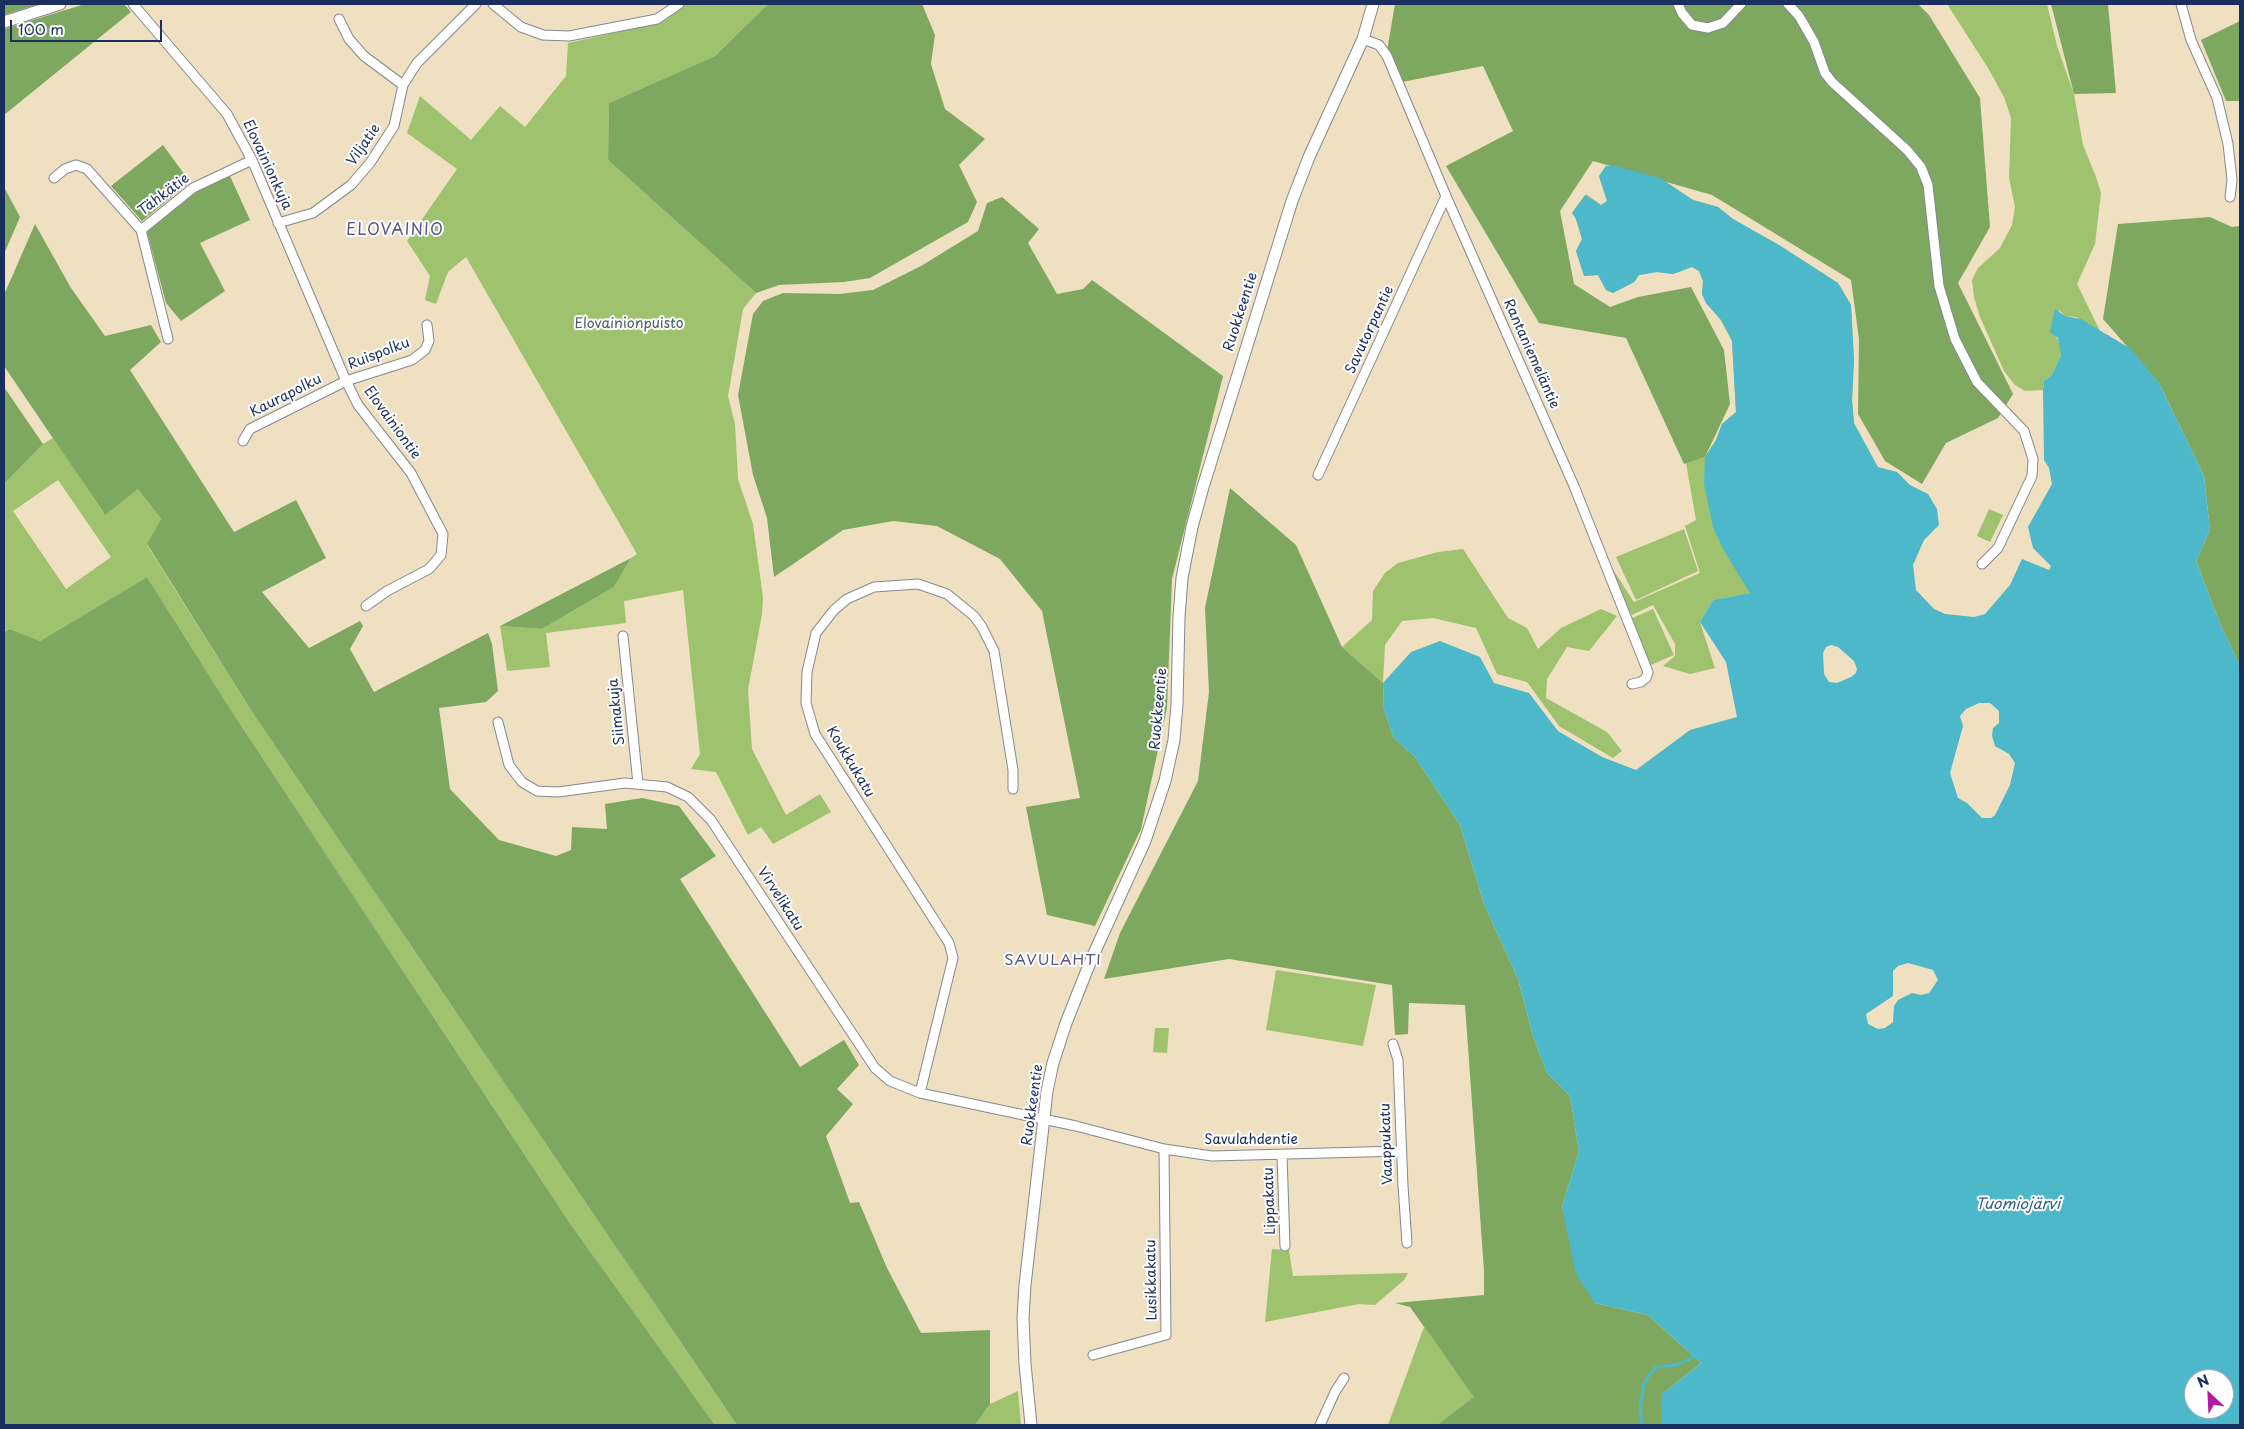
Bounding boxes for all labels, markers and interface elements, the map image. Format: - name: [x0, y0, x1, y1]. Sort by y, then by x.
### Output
- scale bar: [12, 10, 165, 42]
- text: 100 m: [18, 17, 64, 40]
- street label: Elovainionkuja: [239, 117, 295, 213]
- street label: Viljatie: [344, 121, 384, 169]
- street label: Tähkätie: [135, 170, 193, 220]
- district label: ELOVAINIO: [345, 221, 445, 241]
- street label: Ruokkeentie: [1220, 270, 1262, 354]
- street label: Savutorpantie: [1342, 283, 1398, 377]
- street label: Rantaniemeläntie: [1499, 297, 1563, 411]
- park label: Elovainionpuisto: [574, 316, 684, 332]
- street label: Ruispolku: [346, 335, 412, 373]
- street label: Kaurapolku: [247, 371, 325, 421]
- street label: Elovainiontie: [360, 383, 424, 463]
- street label: Ruokkeentie: [1147, 667, 1171, 751]
- street label: Siimakuja: [605, 678, 629, 746]
- street label: Koukkukatu: [822, 723, 878, 801]
- street label: Virvelikatu: [753, 864, 807, 934]
- district label: SAVULAHTI: [1003, 952, 1103, 970]
- street label: Ruokkeentie: [1019, 1063, 1047, 1147]
- street label: Vaappukatu: [1377, 1103, 1397, 1185]
- street label: Savulahdentie: [1204, 1132, 1298, 1148]
- street label: Lippakatu: [1260, 1167, 1280, 1235]
- water label: Tuomiojärvi: [1976, 1196, 2060, 1214]
- street label: Lusikkakatu: [1143, 1239, 1161, 1321]
- north arrow: [2184, 1369, 2234, 1419]
- text: N: [2193, 1369, 2212, 1393]

